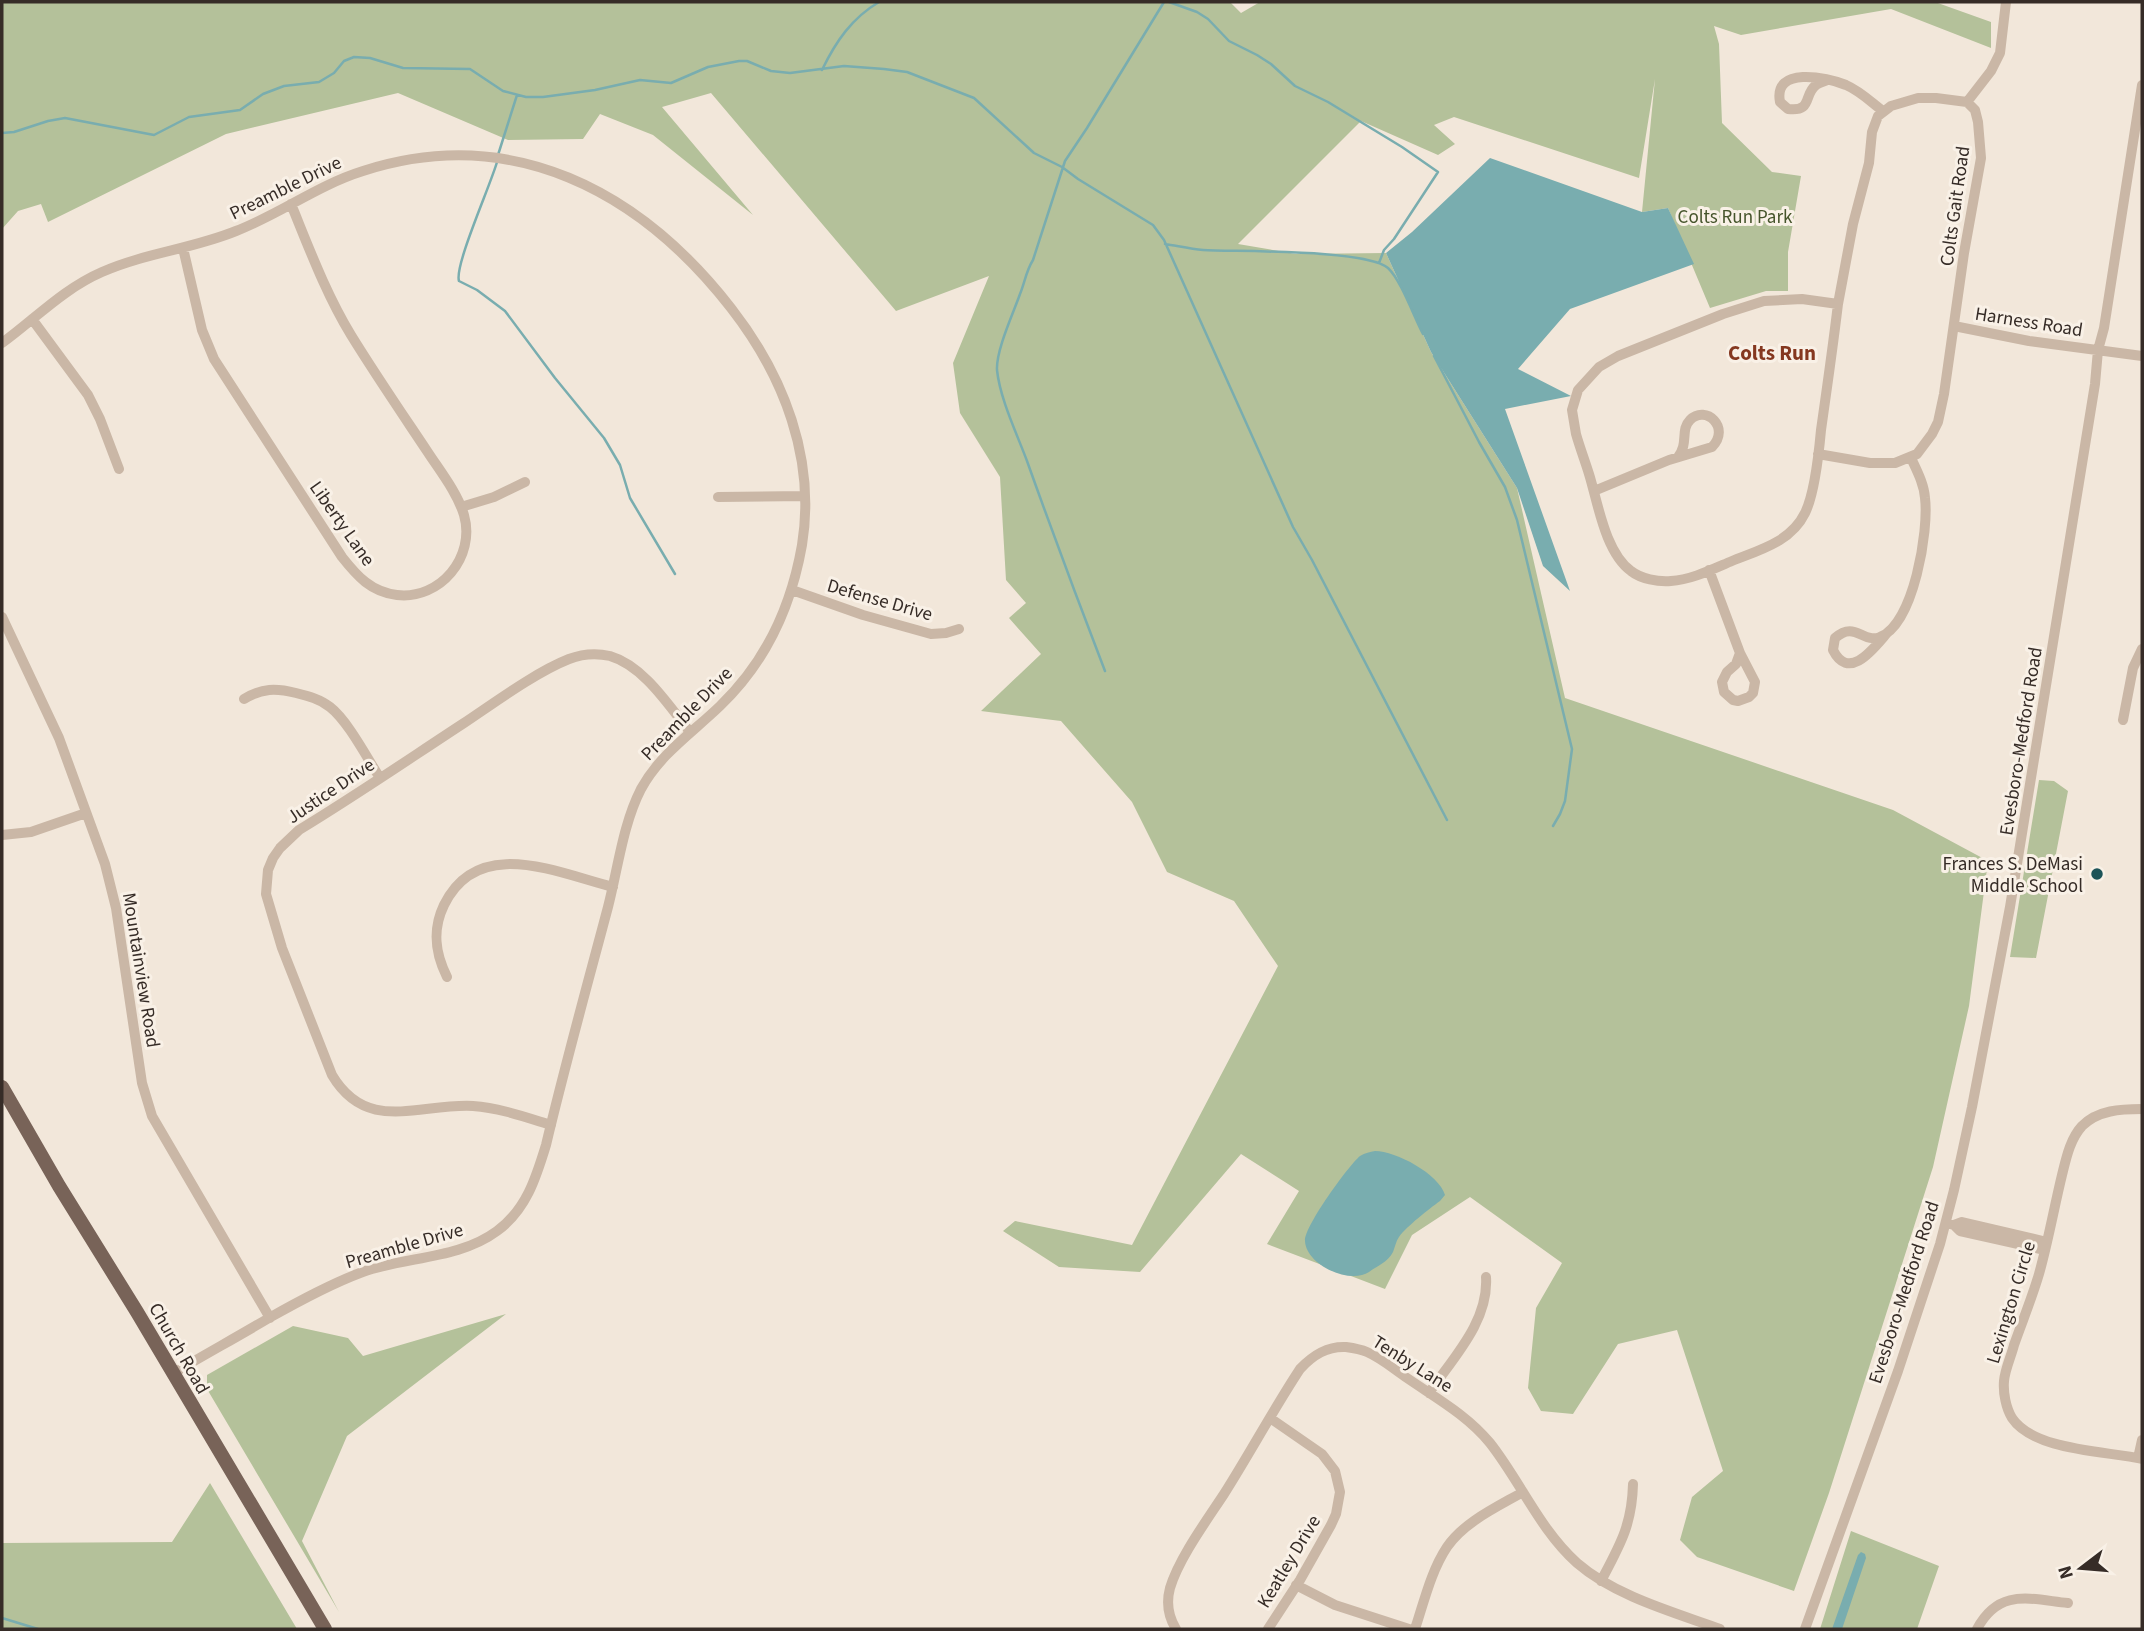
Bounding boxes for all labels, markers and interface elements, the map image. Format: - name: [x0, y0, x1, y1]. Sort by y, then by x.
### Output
- street label: Colts Gait Road: [1934, 144, 1977, 268]
- street label: Preamble Drive: [225, 150, 346, 227]
- park label: Colts Run Park: [1678, 204, 1793, 231]
- street label: Harness Road: [1973, 301, 2085, 344]
- district label: Colts Run: [1728, 338, 1816, 368]
- street label: Liberty Lane: [303, 476, 381, 572]
- street label: Defense Drive: [824, 572, 936, 628]
- street label: Evesboro-Medford Road: [1993, 645, 2050, 837]
- street label: Preamble Drive: [635, 661, 739, 767]
- street label: Justice Drive: [282, 752, 380, 831]
- place label: Frances S. DeMasi Middle School: [1943, 851, 2083, 900]
- marker: Frances S. DeMasi Middle School: [2089, 866, 2105, 882]
- street label: Mountainview Road: [115, 891, 166, 1050]
- street label: Evesboro-Medford Road: [1862, 1198, 1947, 1387]
- street label: Preamble Drive: [342, 1217, 466, 1276]
- street label: Lexington Circle: [1980, 1238, 2043, 1367]
- street label: Church Road: [142, 1298, 216, 1399]
- street label: Tenby Lane: [1367, 1329, 1458, 1400]
- street label: Keatley Drive: [1251, 1510, 1328, 1613]
- north arrow: [2046, 1533, 2116, 1603]
- text: N: [2051, 1562, 2081, 1582]

